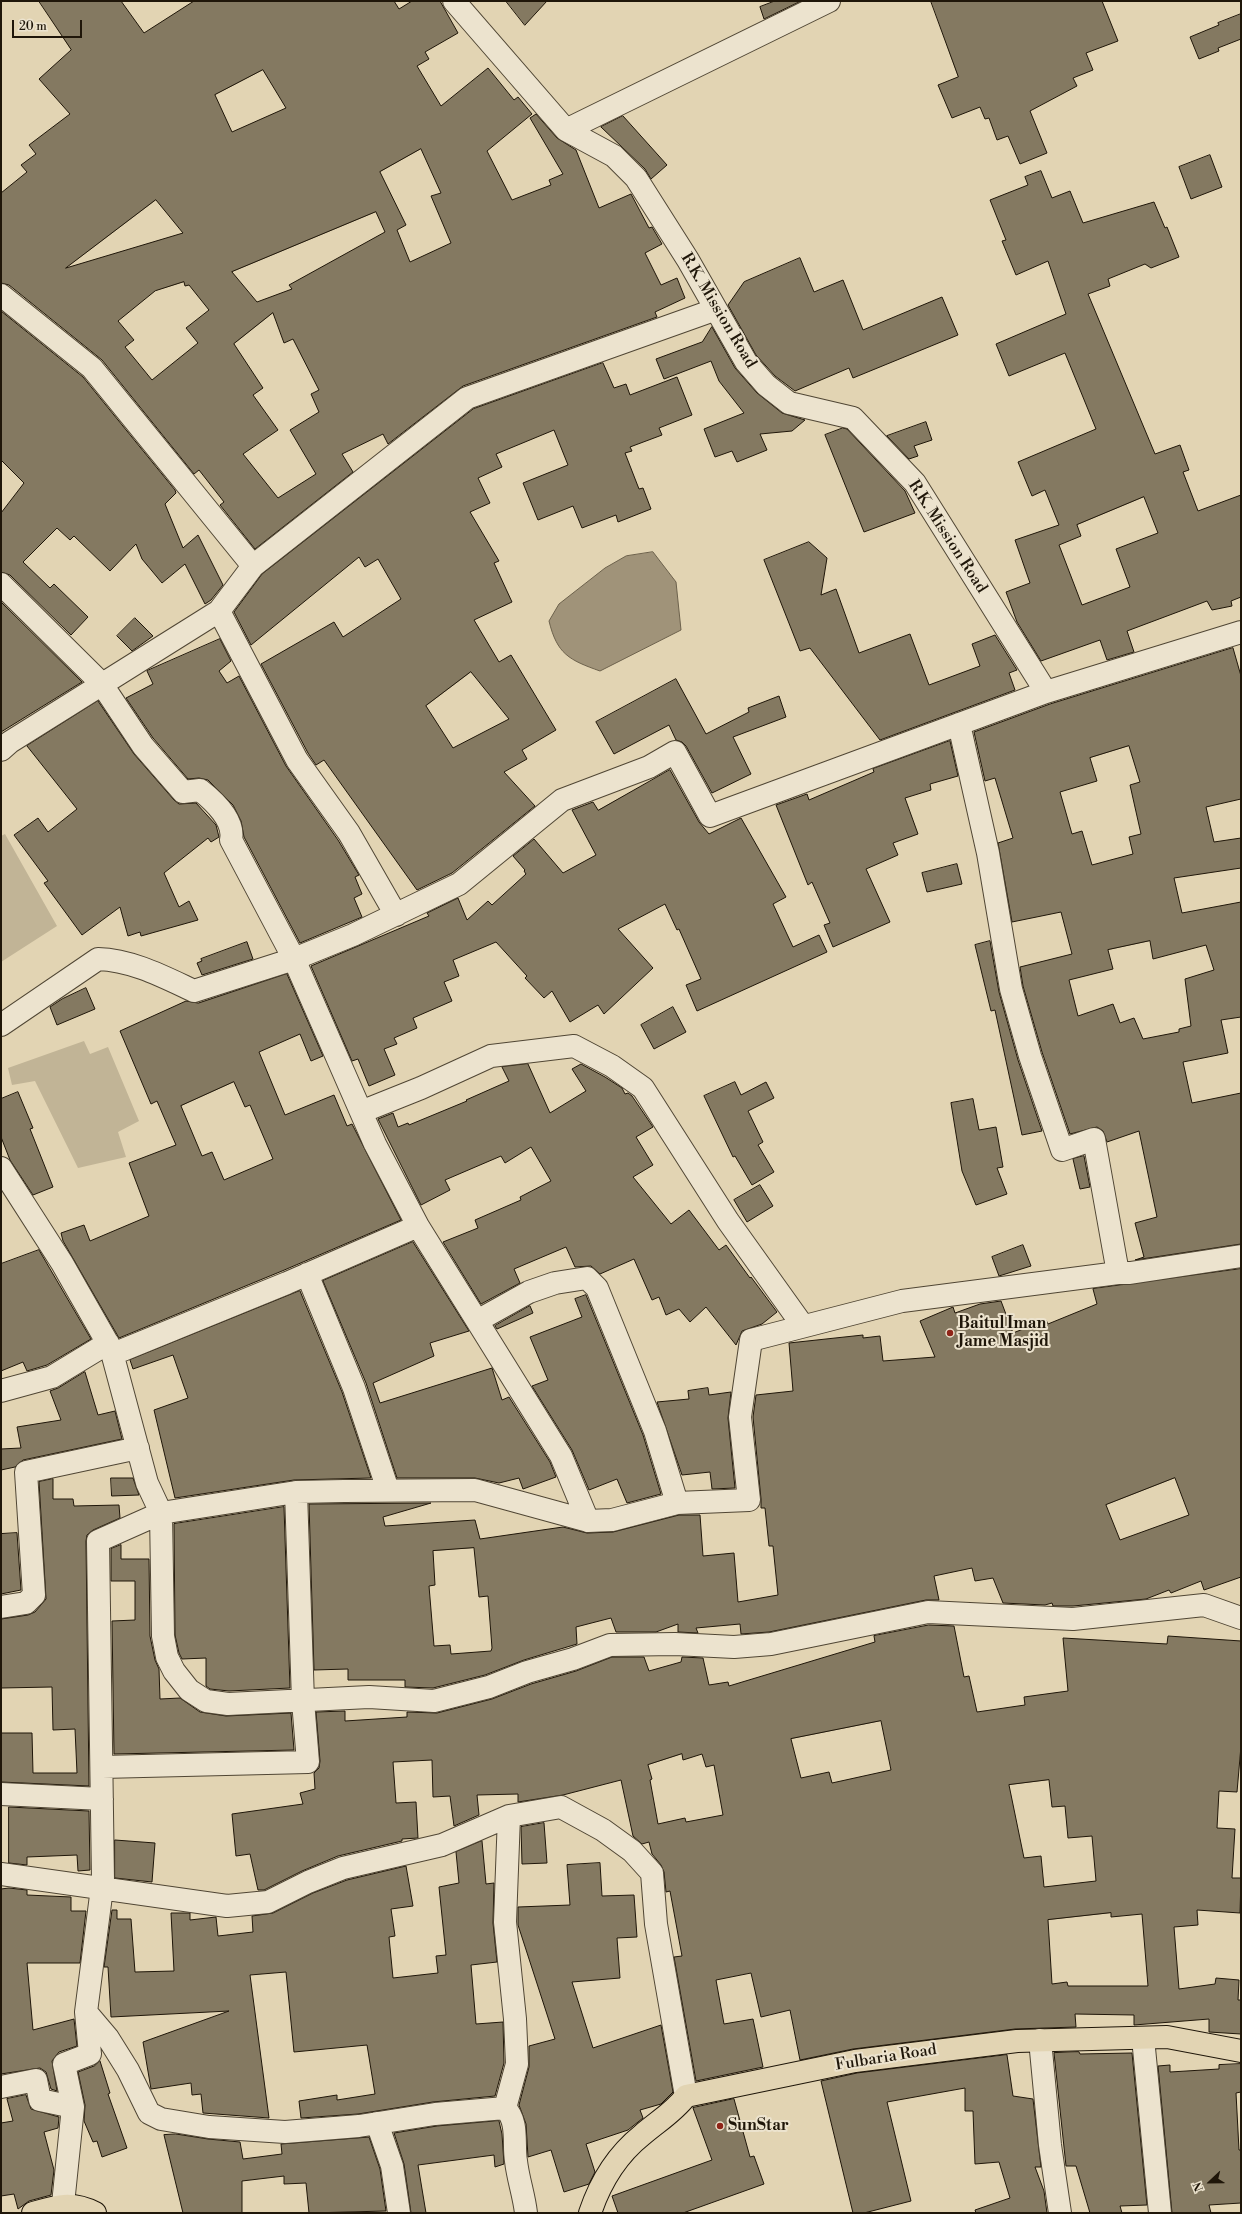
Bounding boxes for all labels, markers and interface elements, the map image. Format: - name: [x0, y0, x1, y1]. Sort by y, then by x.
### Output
- scale bar: [14, 12, 84, 38]
- text: 20 m: [19, 19, 47, 34]
- street label: R.K. Mission Road: [676, 250, 760, 372]
- street label: R.K. Mission Road: [903, 477, 991, 597]
- place label: Baitul Iman Jame Masjid: [958, 1314, 1049, 1352]
- marker: Baitul Iman Jame Masjid: [945, 1328, 955, 1338]
- street label: Fulbaria Road: [834, 2041, 938, 2075]
- place label: SunStar: [728, 2116, 789, 2136]
- marker: SunStar: [715, 2121, 725, 2131]
- north arrow: [1190, 2162, 1230, 2202]
- text: N: [1191, 2180, 1207, 2193]

